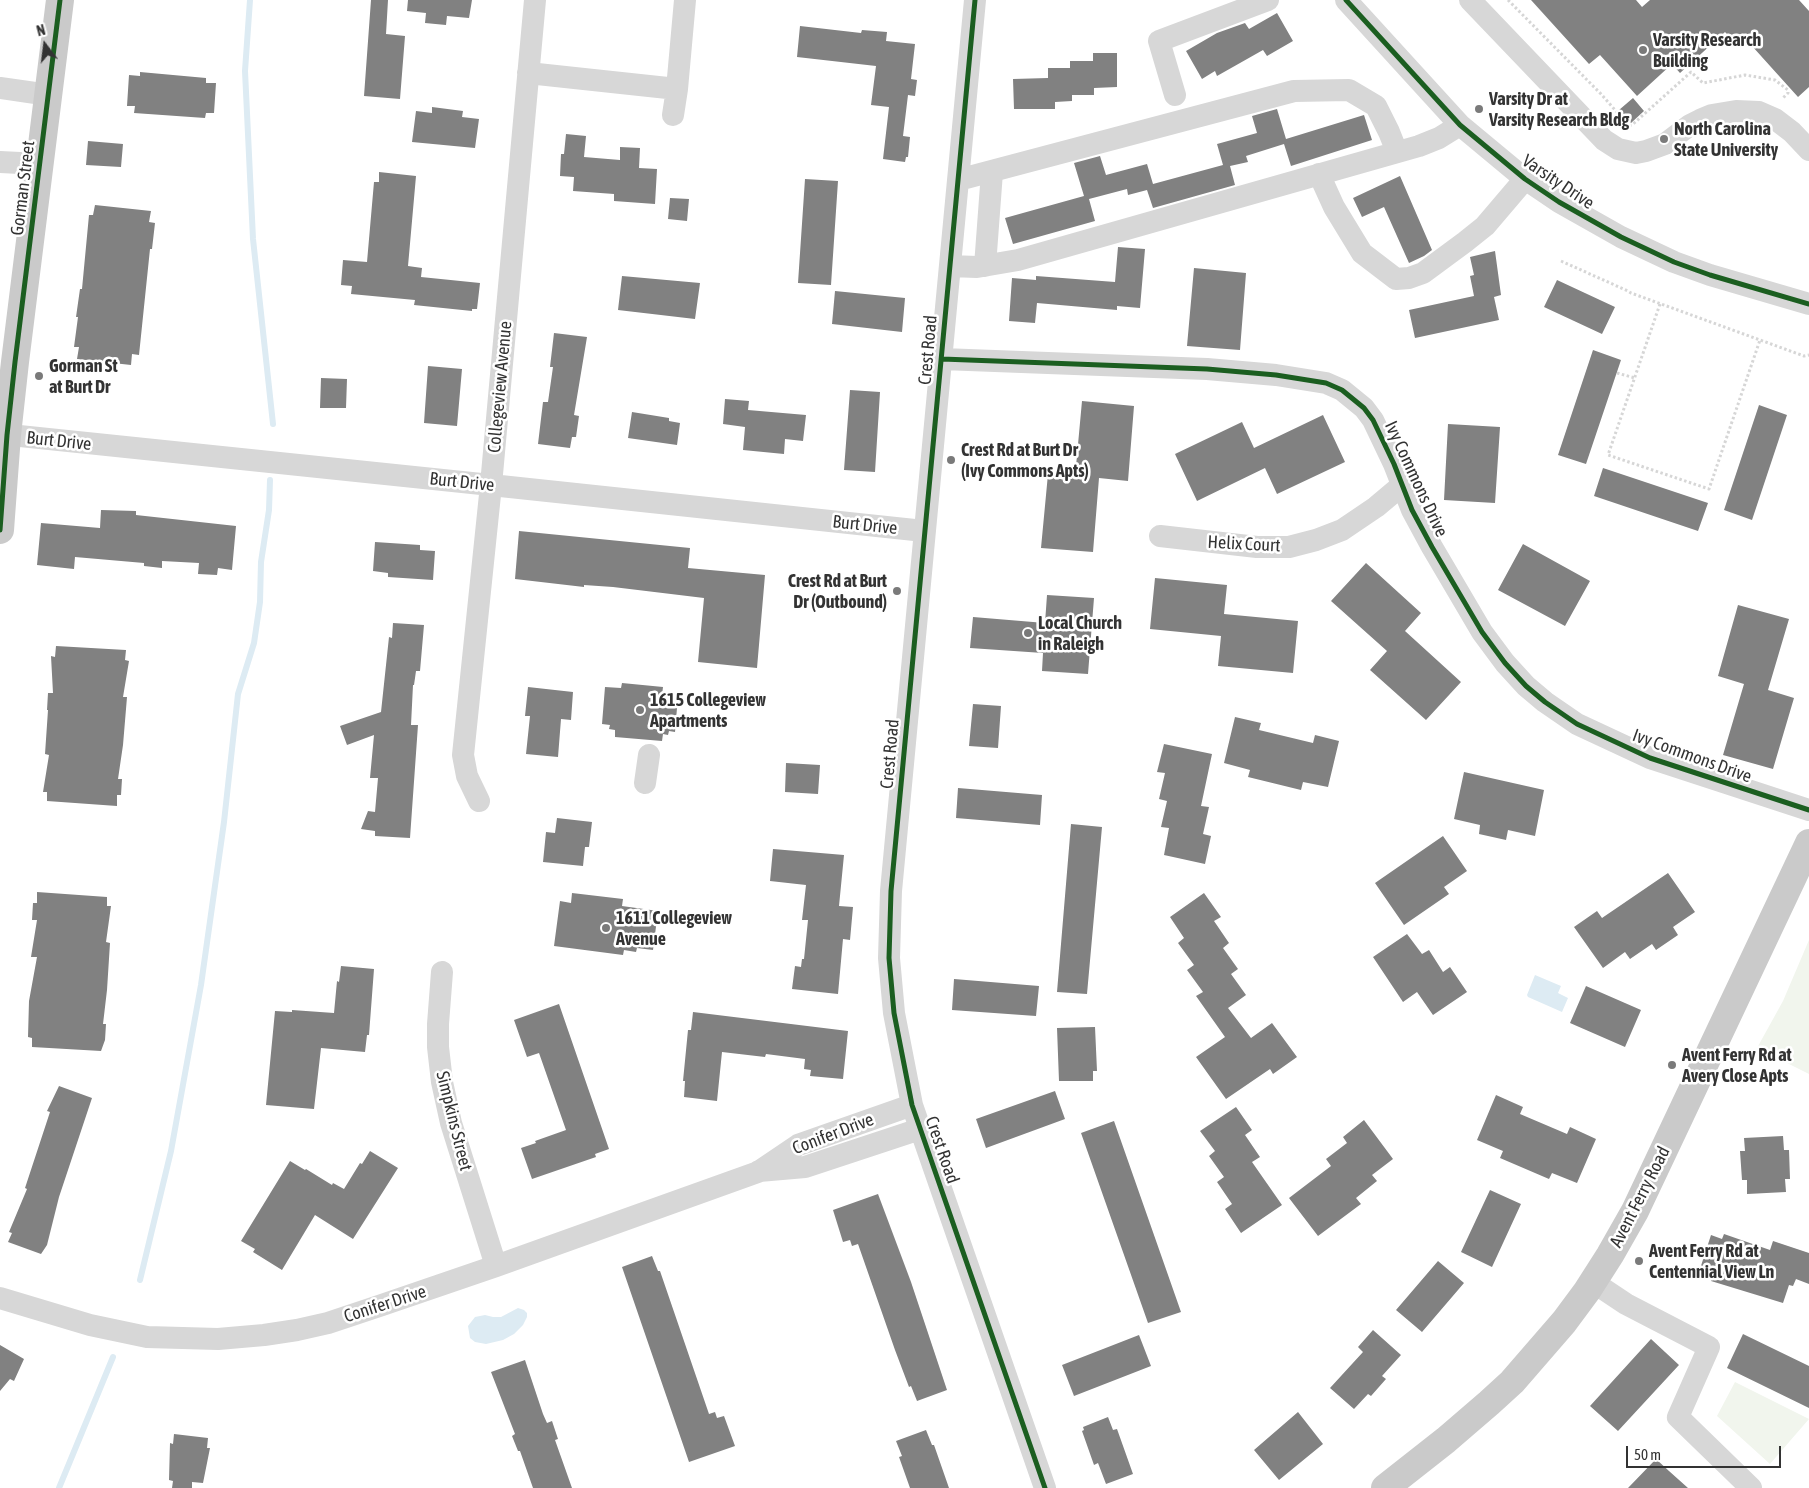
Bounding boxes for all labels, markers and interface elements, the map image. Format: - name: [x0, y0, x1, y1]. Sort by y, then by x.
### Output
- north arrow: [20, 20, 70, 70]
- text: N: [35, 22, 47, 39]
- place label: Varsity Research Building: [1653, 29, 1761, 72]
- marker: Varsity Research Building: [1637, 44, 1649, 56]
- place label: Varsity Dr at Varsity Research Bldg: [1489, 88, 1629, 130]
- marker: Varsity Dr at Varsity Research Bldg: [1473, 103, 1485, 115]
- place label: North Carolina State University: [1674, 118, 1778, 160]
- marker: North Carolina State University: [1658, 133, 1670, 145]
- street label: Gorman Street: [6, 139, 40, 237]
- street label: Varsity Drive: [1518, 150, 1598, 214]
- street label: Crest Road: [914, 314, 942, 386]
- street label: Collegeview Avenue: [483, 320, 517, 454]
- place label: Gorman St at Burt Dr: [49, 355, 118, 398]
- marker: Gorman St at Burt Dr: [33, 370, 45, 382]
- street label: Ivy Commons Drive: [1380, 418, 1452, 540]
- street label: Burt Drive: [26, 427, 92, 455]
- place label: Crest Rd at Burt Dr (Ivy Commons Apts): [961, 439, 1089, 482]
- marker: Crest Rd at Burt Dr (Ivy Commons Apts): [945, 454, 957, 466]
- street label: Burt Drive: [429, 468, 495, 496]
- street label: Burt Drive: [832, 511, 898, 539]
- street label: Helix Court: [1207, 531, 1281, 557]
- place label: Crest Rd at Burt Dr (Outbound): [788, 570, 887, 612]
- marker: Crest Rd at Burt Dr (Outbound): [891, 585, 903, 597]
- place label: Local Church in Raleigh: [1038, 612, 1122, 654]
- marker: Local Church in Raleigh: [1022, 627, 1034, 639]
- place label: 1615 Collegeview Apartments: [650, 689, 766, 732]
- marker: 1615 Collegeview Apartments: [634, 704, 646, 716]
- street label: Crest Road: [876, 718, 904, 790]
- street label: Ivy Commons Drive: [1629, 724, 1755, 788]
- place label: 1611 Collegeview Avenue: [616, 907, 732, 950]
- marker: 1611 Collegeview Avenue: [600, 922, 612, 934]
- place label: Avent Ferry Rd at Avery Close Apts: [1682, 1044, 1792, 1086]
- marker: Avent Ferry Rd at Avery Close Apts: [1666, 1059, 1678, 1071]
- street label: Simpkins Street: [431, 1069, 477, 1173]
- street label: Conifer Drive: [789, 1109, 877, 1159]
- street label: Crest Road: [920, 1113, 964, 1187]
- street label: Avent Ferry Road: [1605, 1143, 1675, 1251]
- place label: Avent Ferry Rd at Centennial View Ln: [1649, 1240, 1774, 1282]
- marker: Avent Ferry Rd at Centennial View Ln: [1633, 1255, 1645, 1267]
- street label: Conifer Drive: [341, 1281, 429, 1327]
- scale bar: [1629, 1436, 1784, 1468]
- text: 50 m: [1634, 1446, 1661, 1463]

